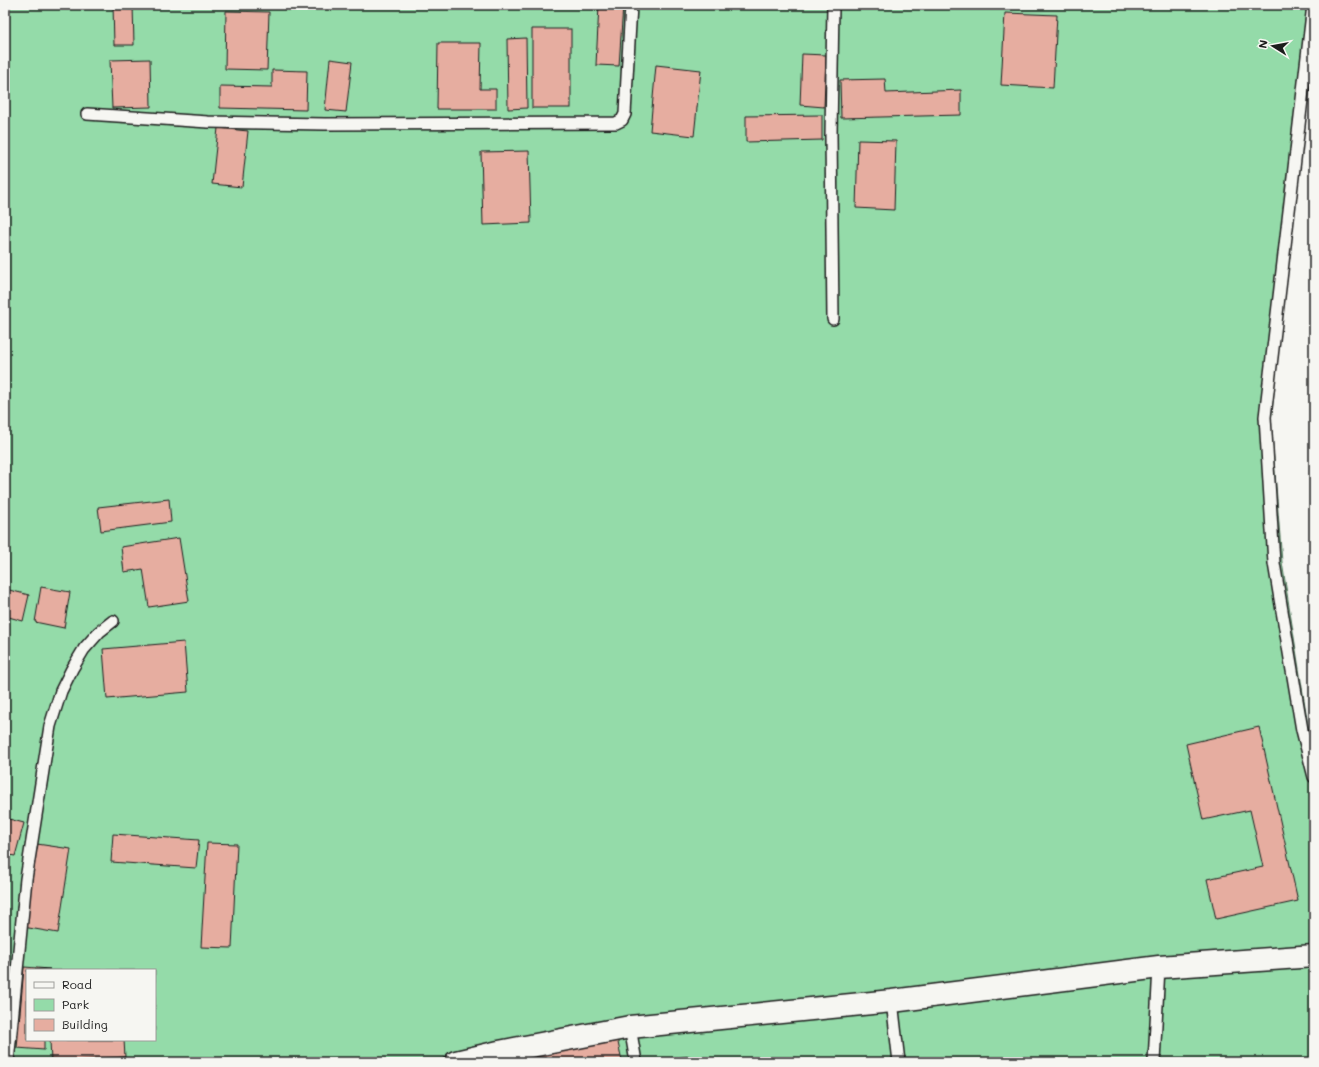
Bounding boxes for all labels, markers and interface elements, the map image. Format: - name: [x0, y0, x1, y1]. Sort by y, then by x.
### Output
- north arrow: [1253, 26, 1293, 66]
- text: N: [1255, 38, 1271, 50]
- legend: [26, 969, 156, 1041]
- text: Road: [62, 976, 92, 992]
- text: Park: [62, 996, 89, 1012]
- text: Building: [62, 1016, 108, 1032]

